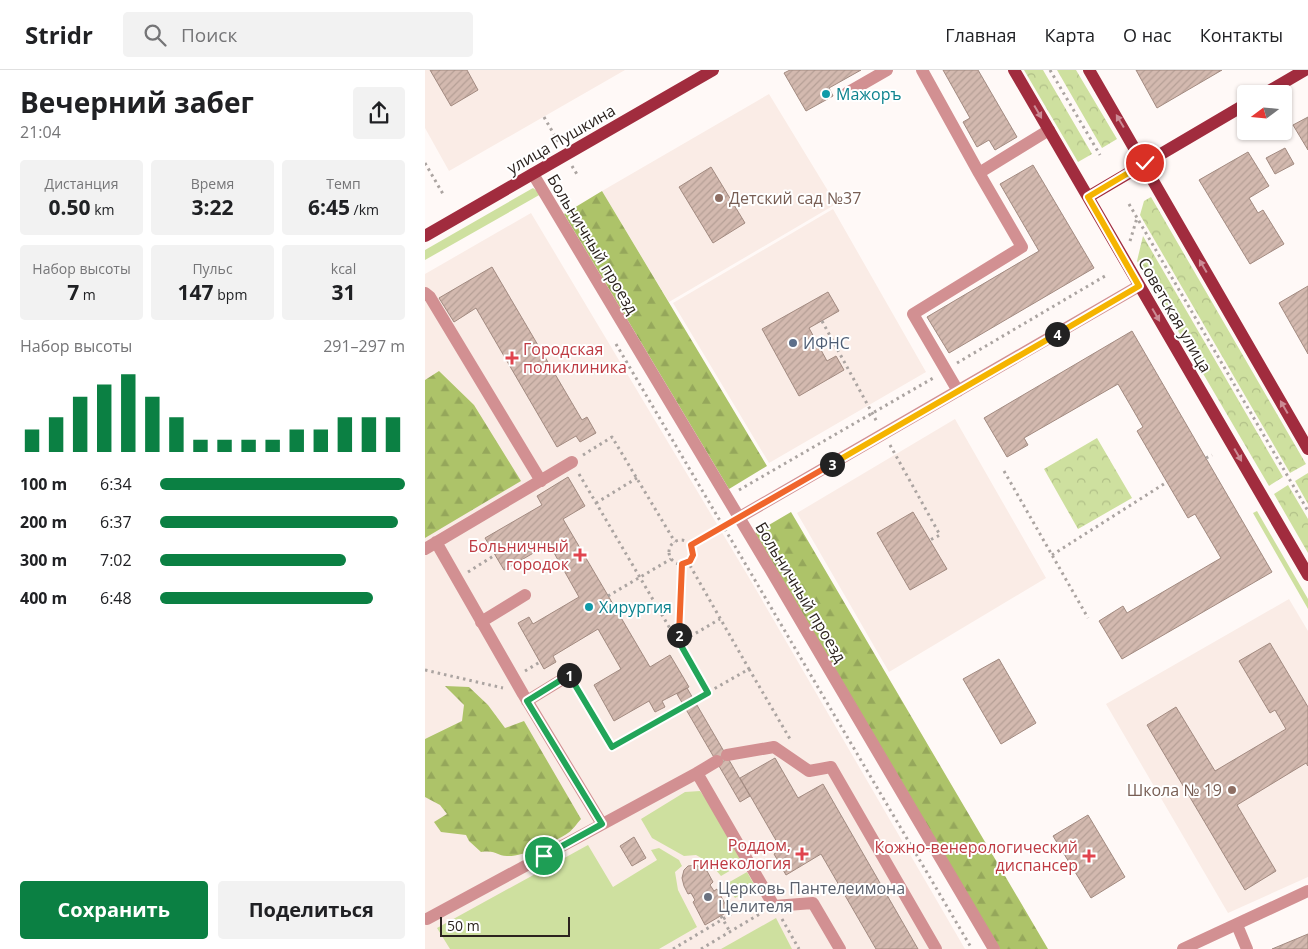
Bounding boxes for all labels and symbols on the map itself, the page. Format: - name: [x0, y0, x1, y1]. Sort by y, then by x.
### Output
- place label: Мажоръ: [836, 83, 901, 105]
- north arrow: [1237, 85, 1293, 140]
- marker: Мажоръ: [820, 88, 832, 100]
- street label: улица Пушкина: [503, 99, 619, 179]
- one-way arrow: [1034, 105, 1043, 119]
- one-way arrow: [1115, 115, 1124, 128]
- pin: [1124, 142, 1166, 184]
- street label: Больничный проезд: [542, 170, 644, 318]
- place label: Детский сад №37: [729, 187, 861, 209]
- marker: Детский сад №37: [713, 192, 725, 204]
- street label: Советская улица: [1133, 253, 1217, 377]
- one-way arrow: [1199, 259, 1208, 273]
- one-way arrow: [1151, 308, 1160, 321]
- pin: 4: [1045, 322, 1069, 346]
- place label: ИФНС: [803, 332, 850, 354]
- marker: ИФНС: [787, 337, 799, 349]
- place label: Городская поликлиника: [523, 338, 627, 378]
- marker: Городская поликлиника: [505, 351, 519, 365]
- one-way arrow: [1280, 400, 1288, 415]
- one-way arrow: [1233, 448, 1242, 462]
- pin: 3: [819, 452, 845, 476]
- street label: Больничный проезд: [750, 518, 852, 666]
- place label: Больничный городок: [468, 535, 570, 575]
- marker: Больничный городок: [573, 548, 587, 562]
- place label: Хирургия: [599, 596, 672, 618]
- marker: Хирургия: [583, 601, 595, 613]
- pin: 2: [667, 622, 691, 648]
- pin: 1: [557, 662, 581, 688]
- place label: Школа № 19: [1127, 779, 1222, 801]
- marker: Школа № 19: [1226, 784, 1238, 796]
- place label: Роддом, гинекология: [692, 834, 791, 874]
- pin: [523, 835, 565, 877]
- place label: Кожно-венерологический диспансер: [874, 836, 1078, 876]
- marker: Роддом, гинекология: [795, 847, 809, 861]
- marker: Кожно-венерологический диспансер: [1082, 849, 1096, 863]
- place label: Церковь Пантелеимона Целителя: [718, 877, 905, 917]
- marker: Церковь Пантелеимона Целителя: [702, 891, 714, 903]
- scale bar: [440, 914, 570, 937]

